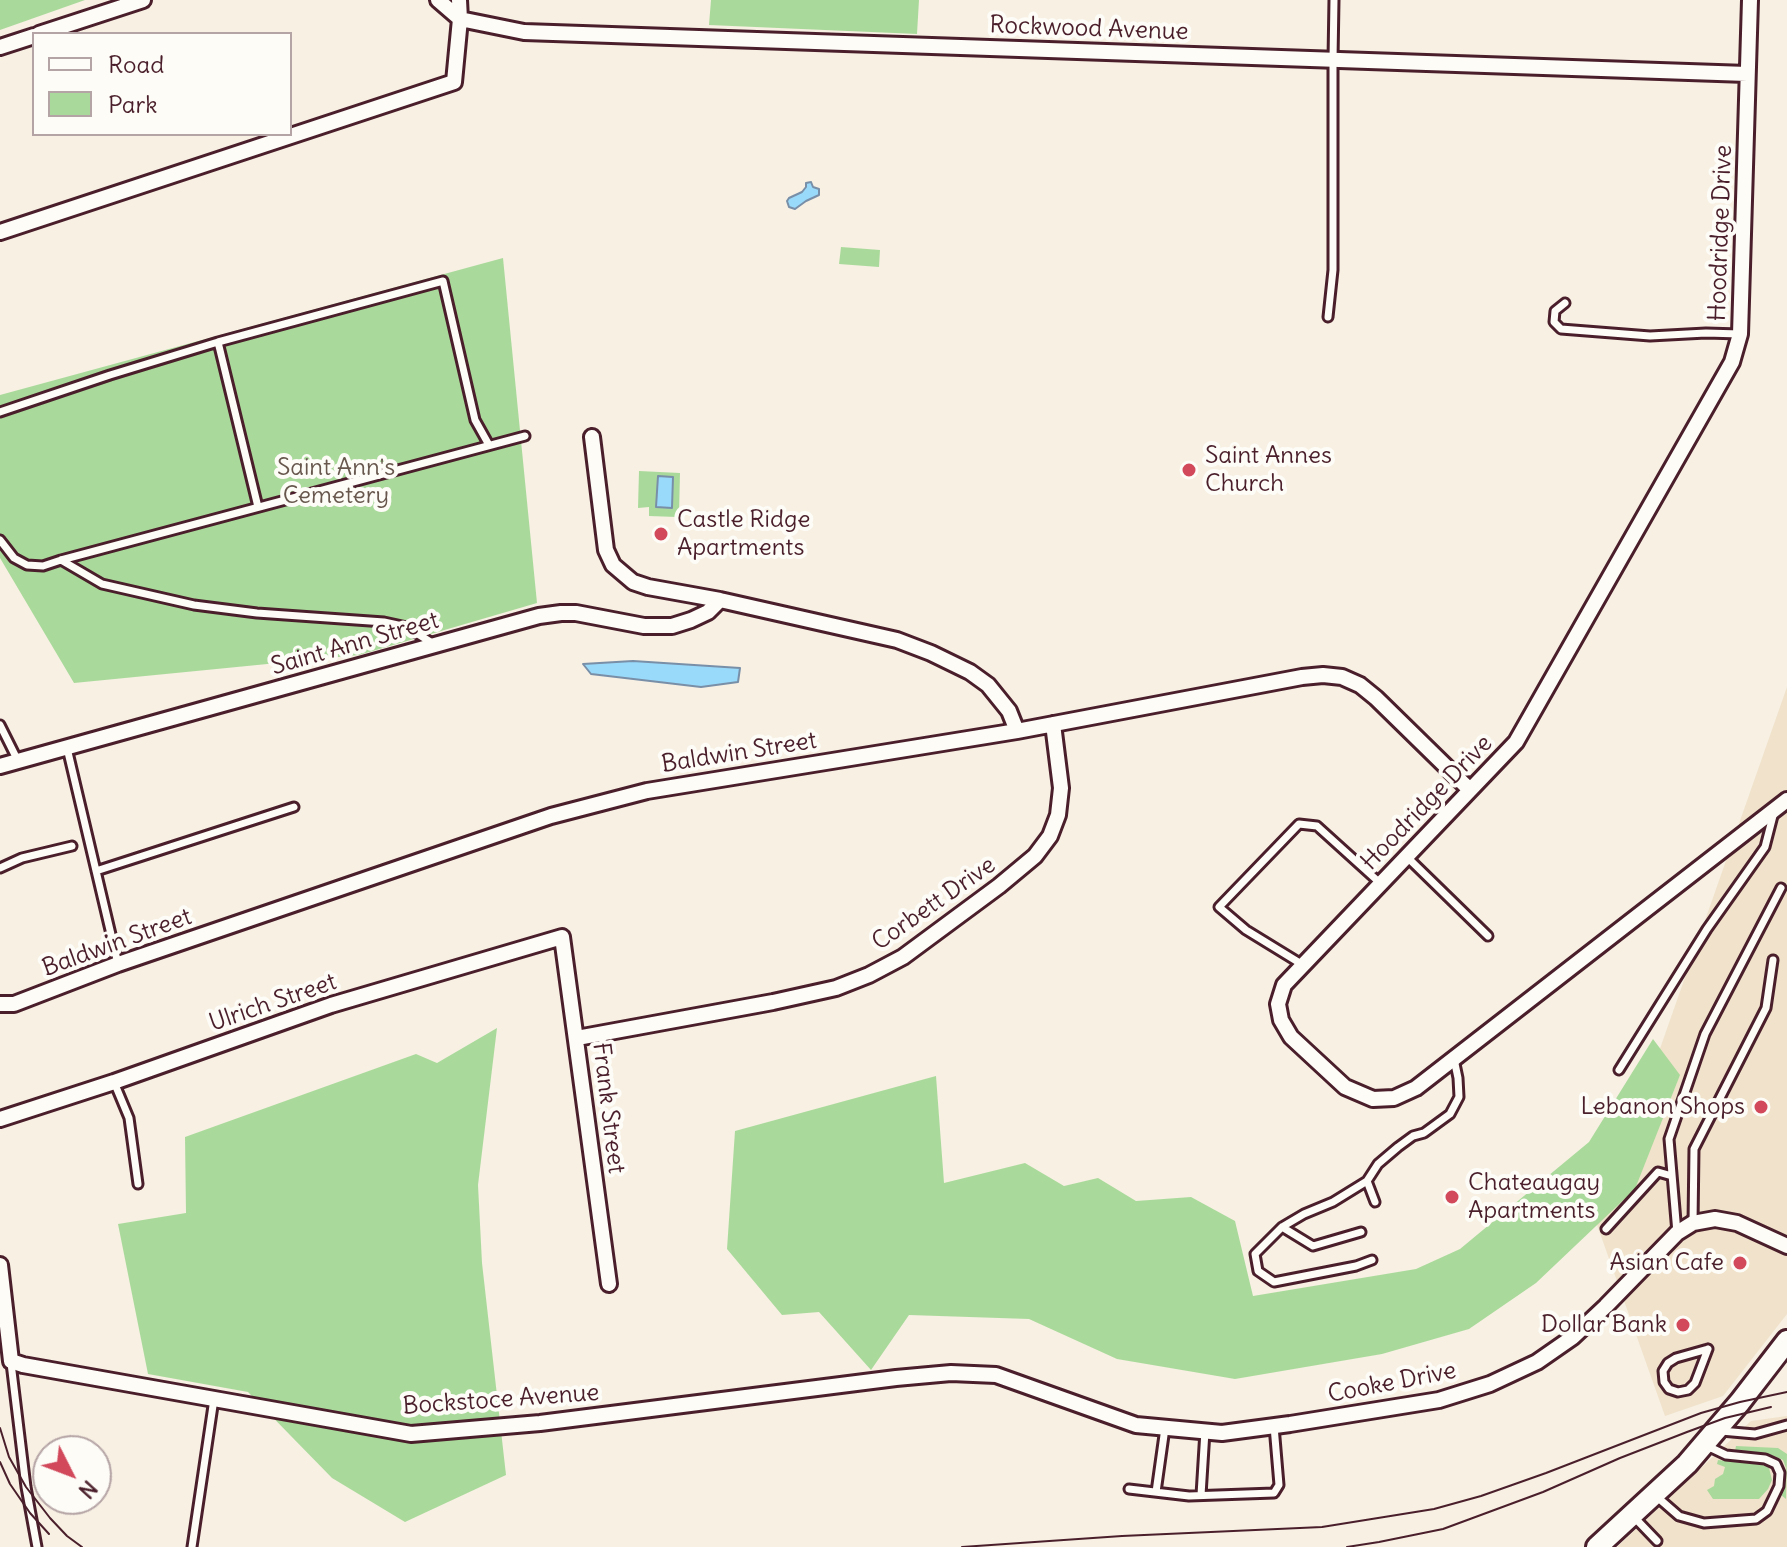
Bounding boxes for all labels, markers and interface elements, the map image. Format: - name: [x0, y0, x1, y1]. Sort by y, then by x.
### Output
- street label: Rockwood Avenue: [989, 11, 1189, 47]
- legend: [32, 32, 292, 136]
- text: Road: [108, 49, 164, 79]
- text: Park: [108, 89, 158, 119]
- street label: Hoodridge Drive: [1704, 144, 1738, 322]
- place label: Saint Annes Church: [1205, 442, 1332, 498]
- park label: Saint Ann's Cemetery: [277, 454, 395, 510]
- marker: Saint Annes Church: [1180, 461, 1198, 479]
- place label: Castle Ridge Apartments: [677, 506, 810, 562]
- marker: Castle Ridge Apartments: [652, 525, 670, 543]
- street label: Saint Ann Street: [268, 606, 442, 682]
- street label: Baldwin Street: [659, 727, 819, 779]
- street label: Hoodridge Drive: [1355, 730, 1499, 876]
- street label: Corbett Drive: [867, 851, 1001, 957]
- street label: Baldwin Street: [38, 903, 196, 983]
- street label: Ulrich Street: [206, 968, 340, 1038]
- street label: Frank Street: [586, 1041, 630, 1175]
- place label: Lebanon Shops: [1581, 1093, 1745, 1121]
- marker: Lebanon Shops: [1752, 1098, 1770, 1116]
- place label: Chateaugay Apartments: [1468, 1169, 1600, 1225]
- marker: Chateaugay Apartments: [1443, 1188, 1461, 1206]
- place label: Asian Cafe: [1609, 1249, 1724, 1277]
- marker: Asian Cafe: [1731, 1254, 1749, 1272]
- place label: Dollar Bank: [1541, 1311, 1667, 1339]
- marker: Dollar Bank: [1674, 1316, 1692, 1334]
- street label: Cooke Drive: [1325, 1356, 1459, 1410]
- street label: Bockstoce Avenue: [402, 1379, 600, 1421]
- north arrow: [32, 1435, 112, 1515]
- text: N: [73, 1475, 104, 1505]

